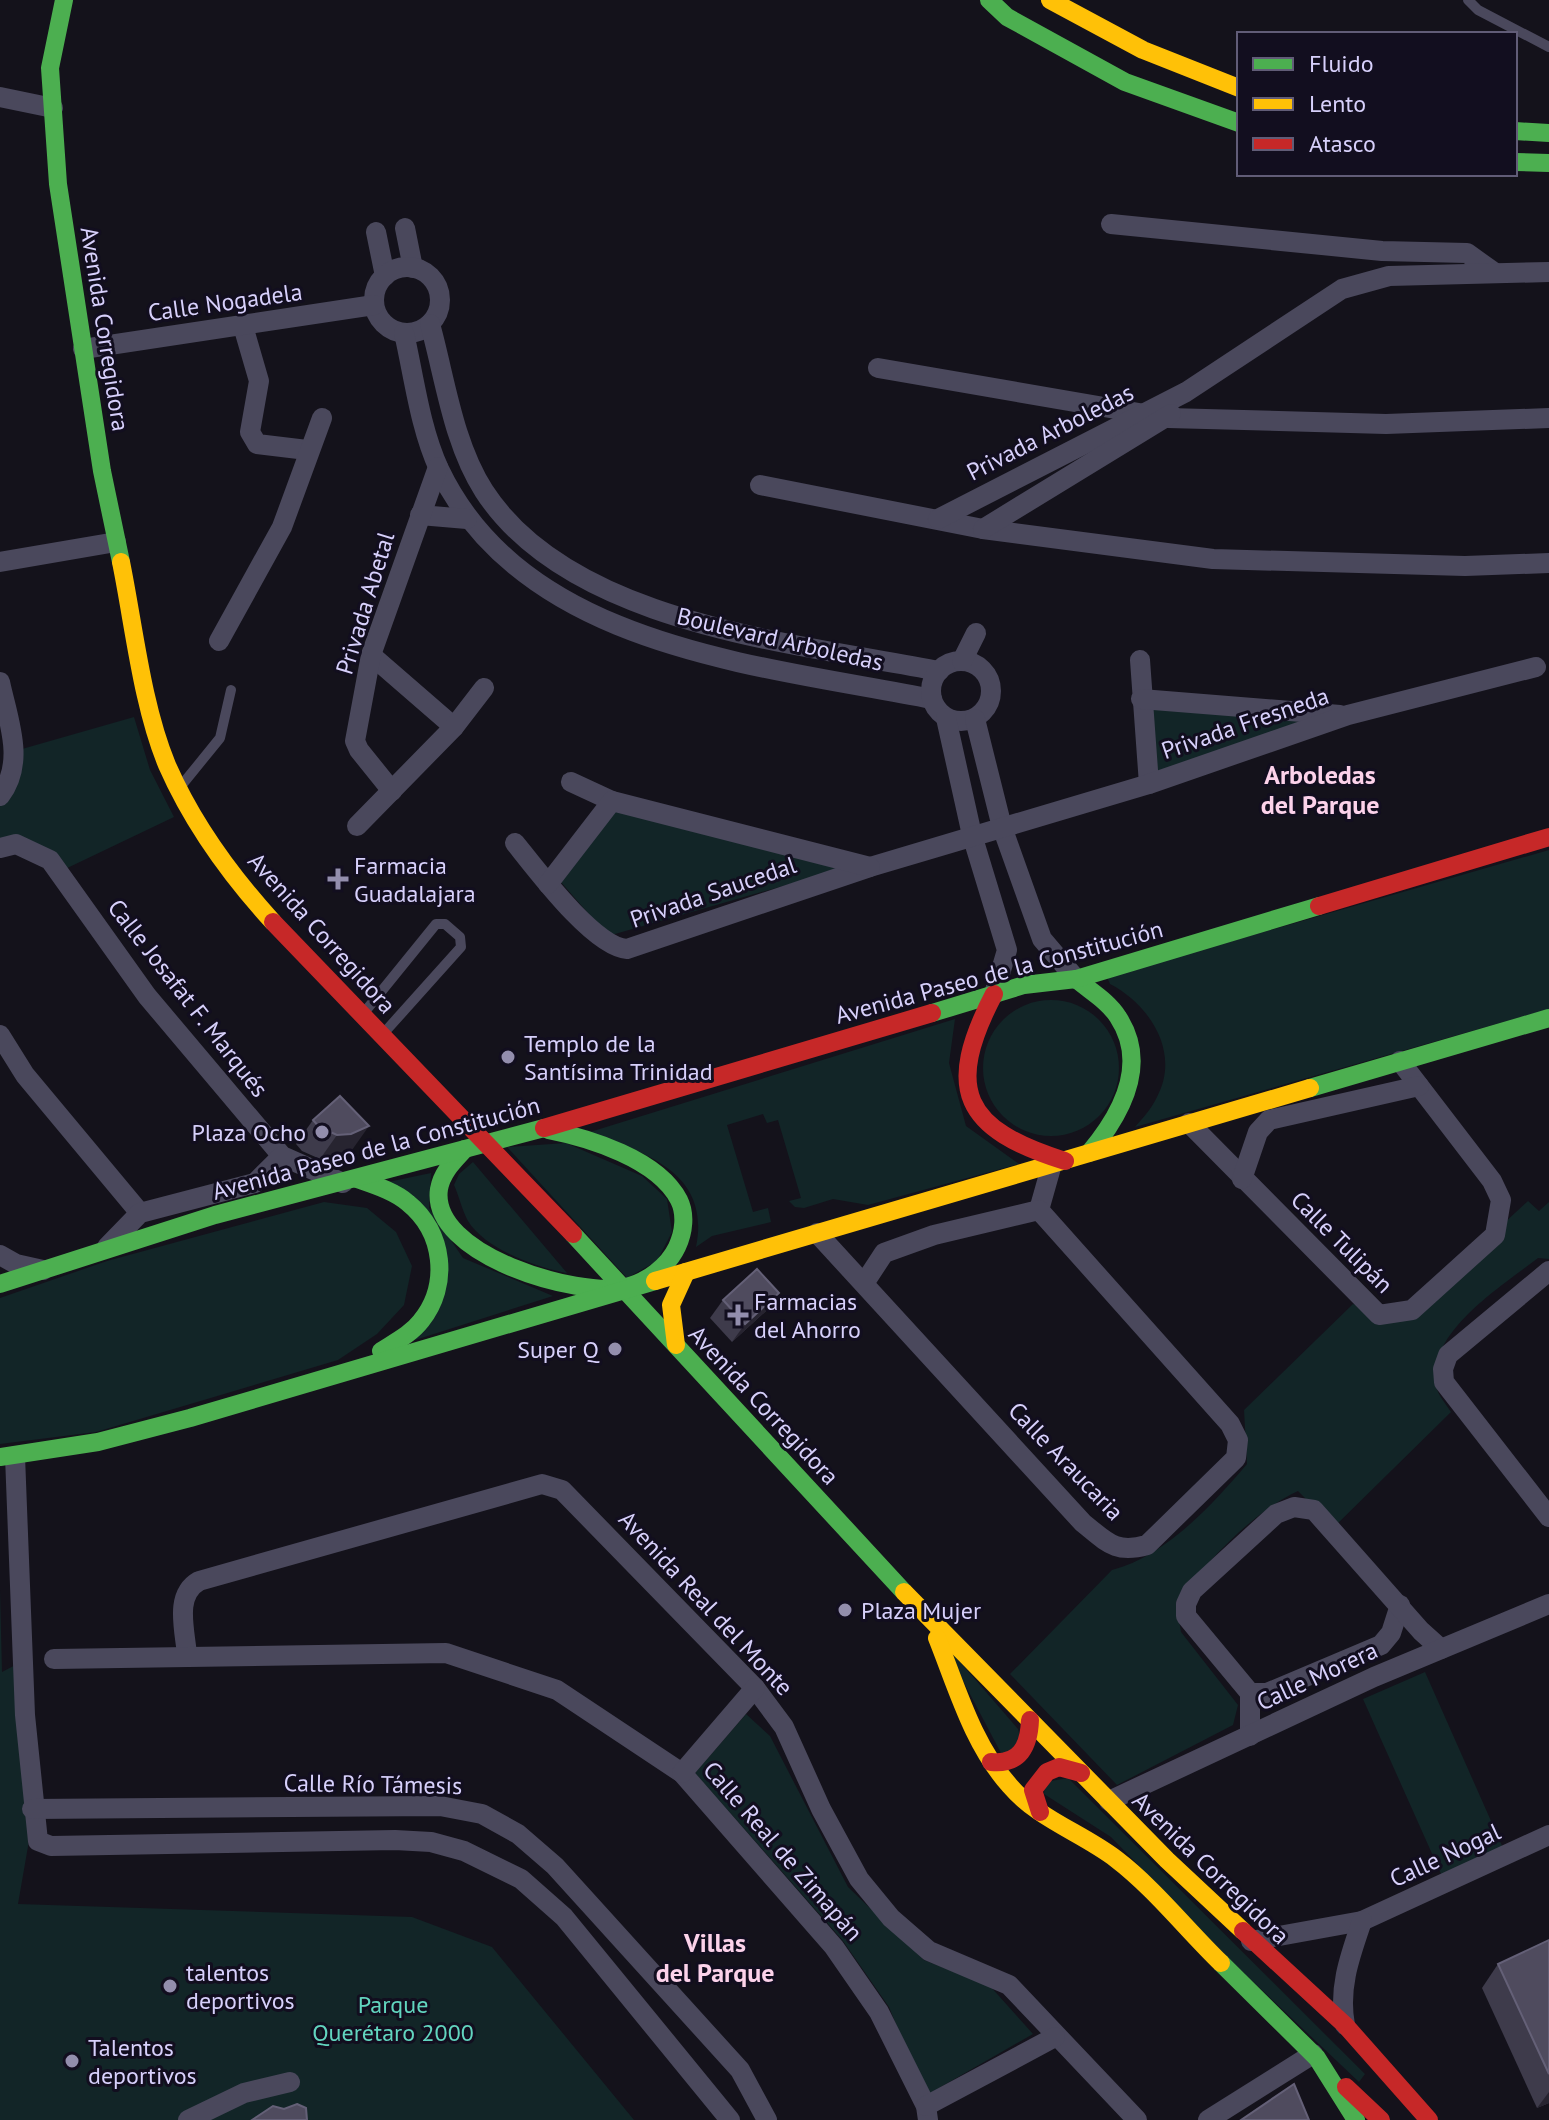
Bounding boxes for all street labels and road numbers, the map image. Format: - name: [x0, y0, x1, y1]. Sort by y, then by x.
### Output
- street label: Avenida Corregidora: [74, 225, 136, 433]
- street label: Calle Nogadela: [146, 276, 304, 328]
- street label: Privada Arboledas: [961, 377, 1139, 487]
- street label: Privada Abetal: [329, 528, 401, 678]
- street label: Boulevard Arboledas: [674, 600, 886, 678]
- street label: Privada Fresneda: [1157, 680, 1333, 766]
- street label: Avenida Corregidora: [241, 846, 403, 1020]
- street label: Privada Saucedal: [626, 849, 800, 935]
- street label: Calle Josafat F. Marqués: [101, 893, 275, 1103]
- street label: Avenida Paseo de la Constitución: [832, 913, 1166, 1031]
- street label: Avenida Paseo de la Constitución: [209, 1089, 543, 1207]
- street label: Calle Tulipán: [1284, 1184, 1400, 1300]
- street label: Avenida Corregidora: [682, 1319, 846, 1491]
- street label: Calle Araucaria: [1002, 1395, 1130, 1527]
- street label: Avenida Real del Monte: [612, 1504, 800, 1702]
- street label: Calle Morera: [1251, 1634, 1383, 1718]
- street label: Calle Real de Zimapán: [696, 1755, 870, 1947]
- street label: Calle Río Támesis: [283, 1767, 463, 1801]
- street label: Avenida Corregidora: [1126, 1785, 1296, 1951]
- street label: Calle Nogal: [1385, 1816, 1505, 1894]

